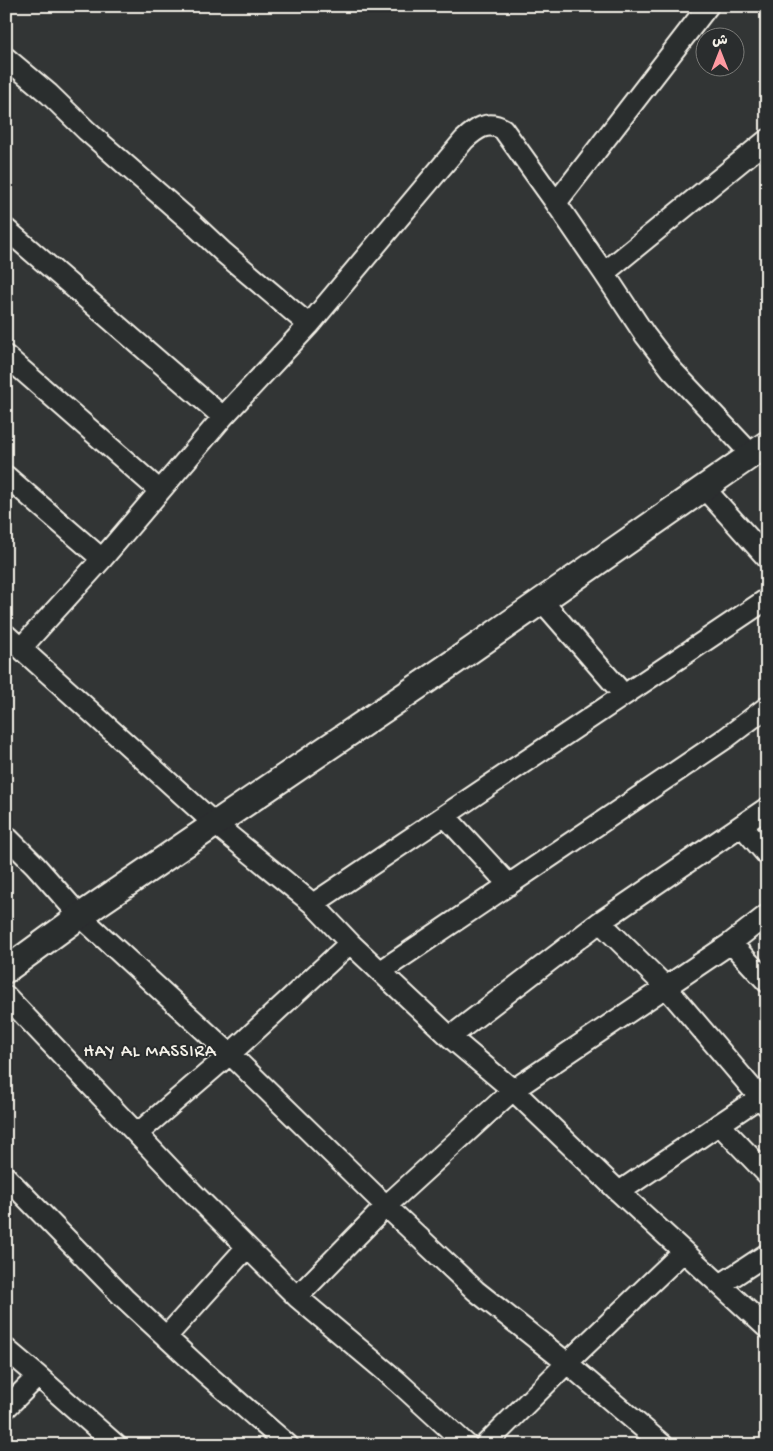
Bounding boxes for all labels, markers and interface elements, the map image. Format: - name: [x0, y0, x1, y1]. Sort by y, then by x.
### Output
- north arrow: [696, 28, 746, 78]
- text: ش: [712, 33, 728, 50]
- district label: HAY AL MASSIRA: [83, 1042, 217, 1063]

